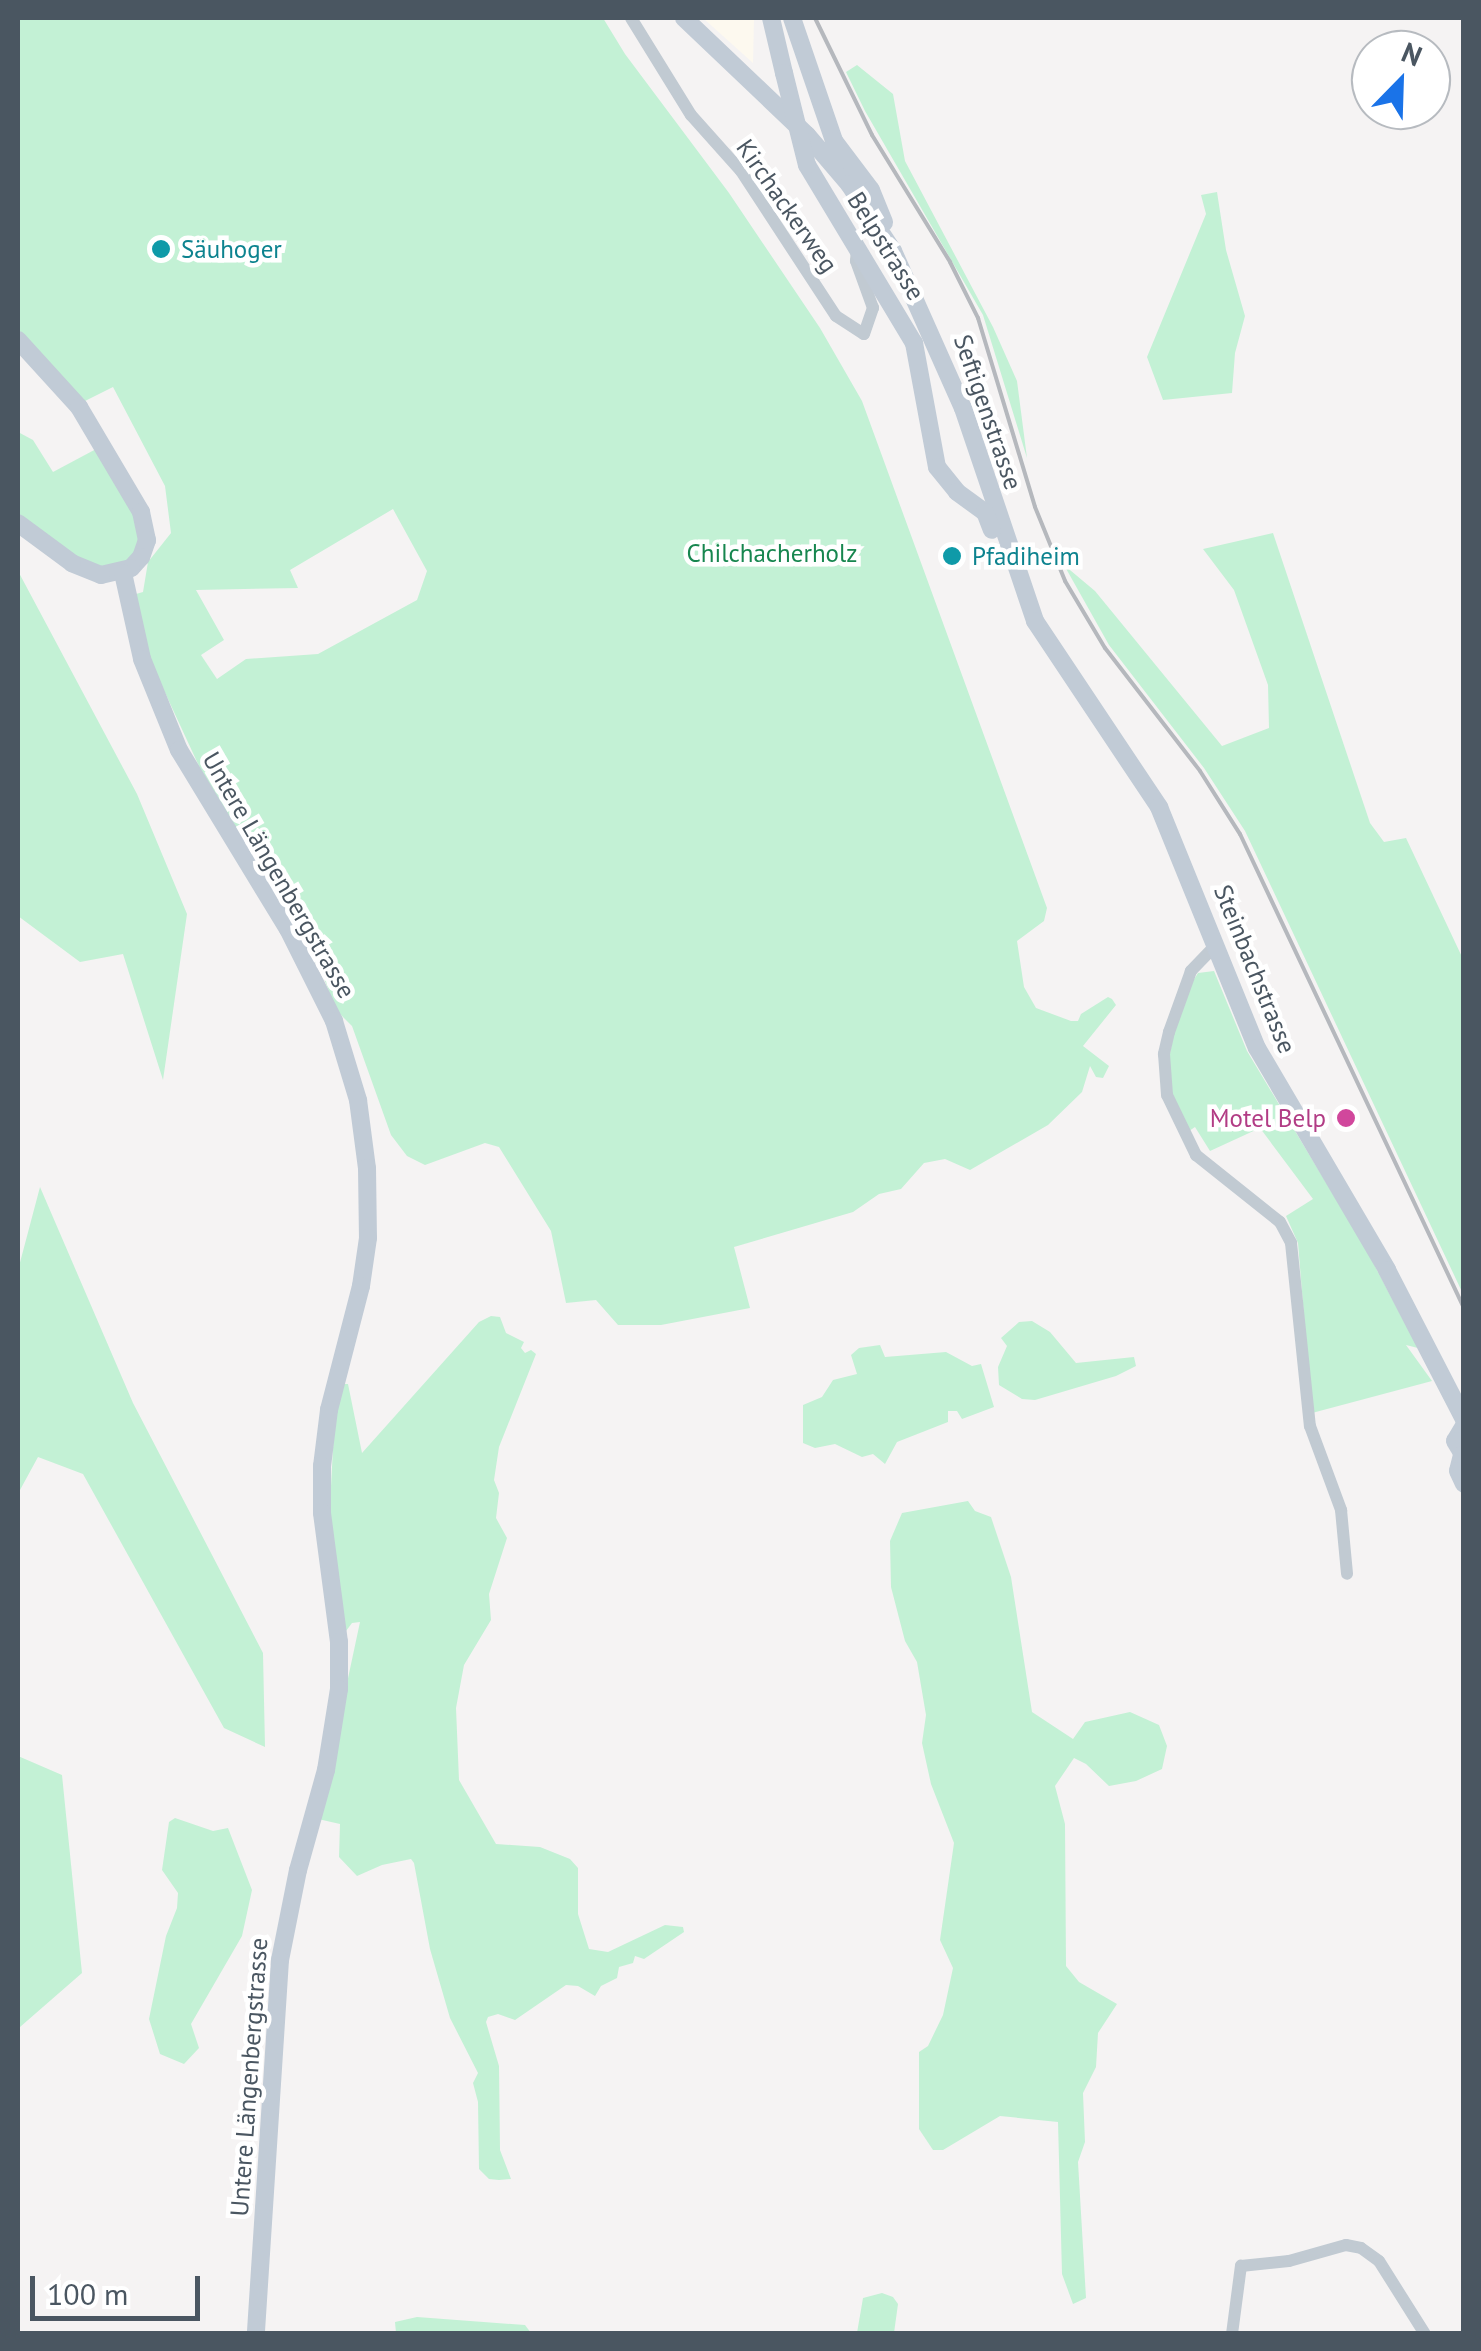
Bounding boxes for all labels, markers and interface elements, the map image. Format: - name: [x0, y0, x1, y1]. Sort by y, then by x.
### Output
- north arrow: [1351, 30, 1451, 130]
- text: N: [1396, 33, 1428, 74]
- street label: Kirchackerweg: [730, 134, 844, 278]
- street label: Belpstrasse: [841, 186, 931, 306]
- place label: Säuhoger: [181, 234, 282, 264]
- marker: Säuhoger: [150, 238, 172, 260]
- street label: Seftigenstrasse: [947, 330, 1029, 494]
- park label: Chilchacherholz: [687, 538, 857, 568]
- place label: Pfadiheim: [972, 541, 1080, 571]
- marker: Pfadiheim: [941, 545, 963, 567]
- street label: Untere Längenbergstrasse: [196, 747, 362, 1003]
- street label: Steinbachstrasse: [1208, 880, 1302, 1058]
- place label: Motel Belp: [1210, 1103, 1326, 1133]
- marker: Motel Belp: [1335, 1107, 1357, 1129]
- street label: Untere Längenbergstrasse: [224, 1937, 274, 2217]
- scale bar: [35, 2256, 205, 2318]
- text: 100 m: [47, 2274, 128, 2313]

